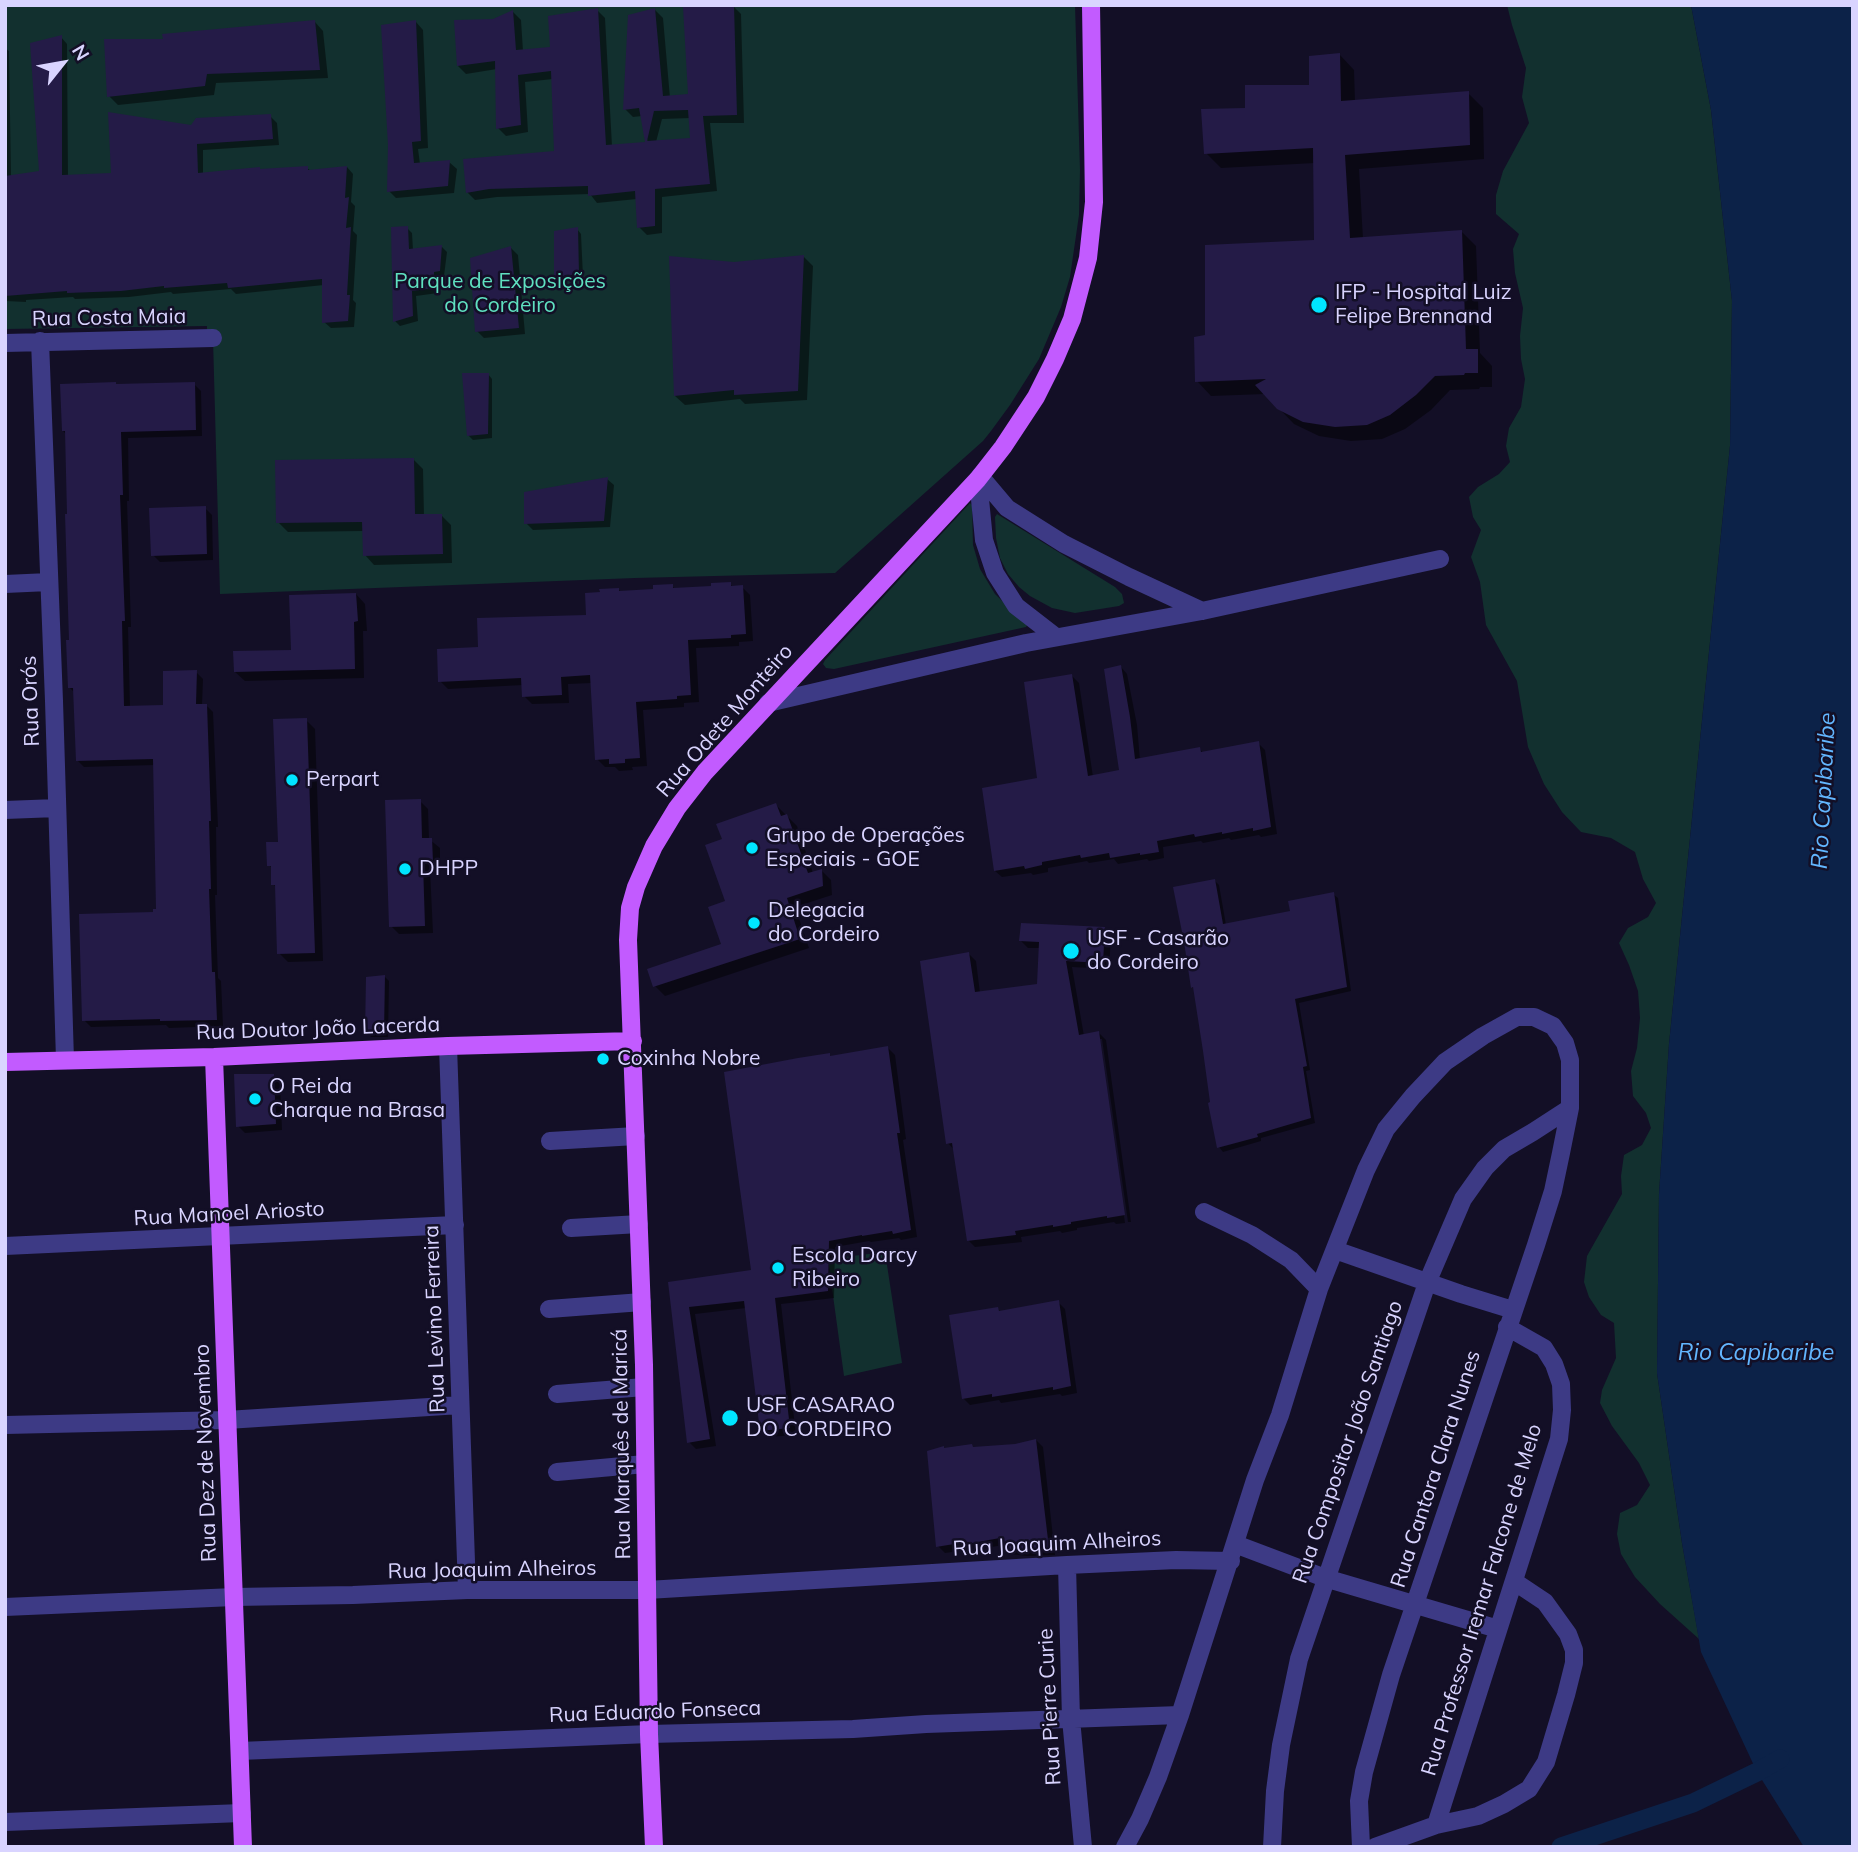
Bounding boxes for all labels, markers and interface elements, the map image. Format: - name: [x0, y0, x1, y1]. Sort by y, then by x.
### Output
- north arrow: [28, 28, 98, 98]
- text: N: [67, 40, 95, 65]
- park label: Parque de Exposições do Cordeiro: [394, 269, 606, 319]
- place label: IFP - Hospital Luiz Felipe Brennand: [1335, 280, 1512, 330]
- marker: IFP - Hospital Luiz Felipe Brennand: [1309, 295, 1329, 315]
- street label: Rua Costa Maia: [32, 304, 186, 332]
- street label: Rua Odete Monteiro: [652, 639, 798, 803]
- street label: Rua Orós: [17, 655, 45, 747]
- water label: Rio Capibaribe: [1806, 712, 1842, 870]
- place label: Perpart: [306, 767, 379, 793]
- marker: Perpart: [284, 772, 300, 788]
- place label: Grupo de Operações Especiais - GOE: [766, 823, 965, 873]
- marker: Grupo de Operações Especiais - GOE: [744, 840, 760, 856]
- place label: DHPP: [419, 856, 478, 882]
- marker: DHPP: [397, 861, 413, 877]
- place label: Delegacia do Cordeiro: [768, 898, 880, 948]
- marker: Delegacia do Cordeiro: [746, 915, 762, 931]
- place label: USF - Casarão do Cordeiro: [1087, 926, 1229, 976]
- marker: USF - Casarão do Cordeiro: [1061, 941, 1081, 961]
- street label: Rua Doutor João Lacerda: [196, 1012, 440, 1046]
- place label: Coxinha Nobre: [617, 1046, 760, 1072]
- marker: Coxinha Nobre: [595, 1051, 611, 1067]
- place label: O Rei da Charque na Brasa: [269, 1074, 445, 1124]
- marker: O Rei da Charque na Brasa: [247, 1091, 263, 1107]
- street label: Rua Manoel Ariosto: [133, 1196, 325, 1232]
- street label: Rua Levino Ferreira: [419, 1225, 451, 1413]
- place label: Escola Darcy Ribeiro: [792, 1243, 917, 1293]
- marker: Escola Darcy Ribeiro: [770, 1260, 786, 1276]
- street label: Rua Compositor João Santiago: [1288, 1297, 1408, 1587]
- street label: Rua Marquês de Maricá: [607, 1328, 637, 1560]
- water label: Rio Capibaribe: [1678, 1339, 1834, 1367]
- street label: Rua Dez de Novembro: [190, 1344, 222, 1562]
- street label: Rua Cantora Clara Nunes: [1386, 1347, 1486, 1591]
- place label: USF CASARAO DO CORDEIRO: [746, 1393, 895, 1443]
- marker: USF CASARAO DO CORDEIRO: [720, 1408, 740, 1428]
- street label: Rua Professor Iremar Falcone de Melo: [1416, 1421, 1548, 1779]
- street label: Rua Joaquim Alheiros: [952, 1526, 1162, 1562]
- street label: Rua Joaquim Alheiros: [387, 1556, 597, 1584]
- street label: Rua Pierre Curie: [1033, 1628, 1067, 1786]
- street label: Rua Eduardo Fonseca: [548, 1696, 762, 1728]

